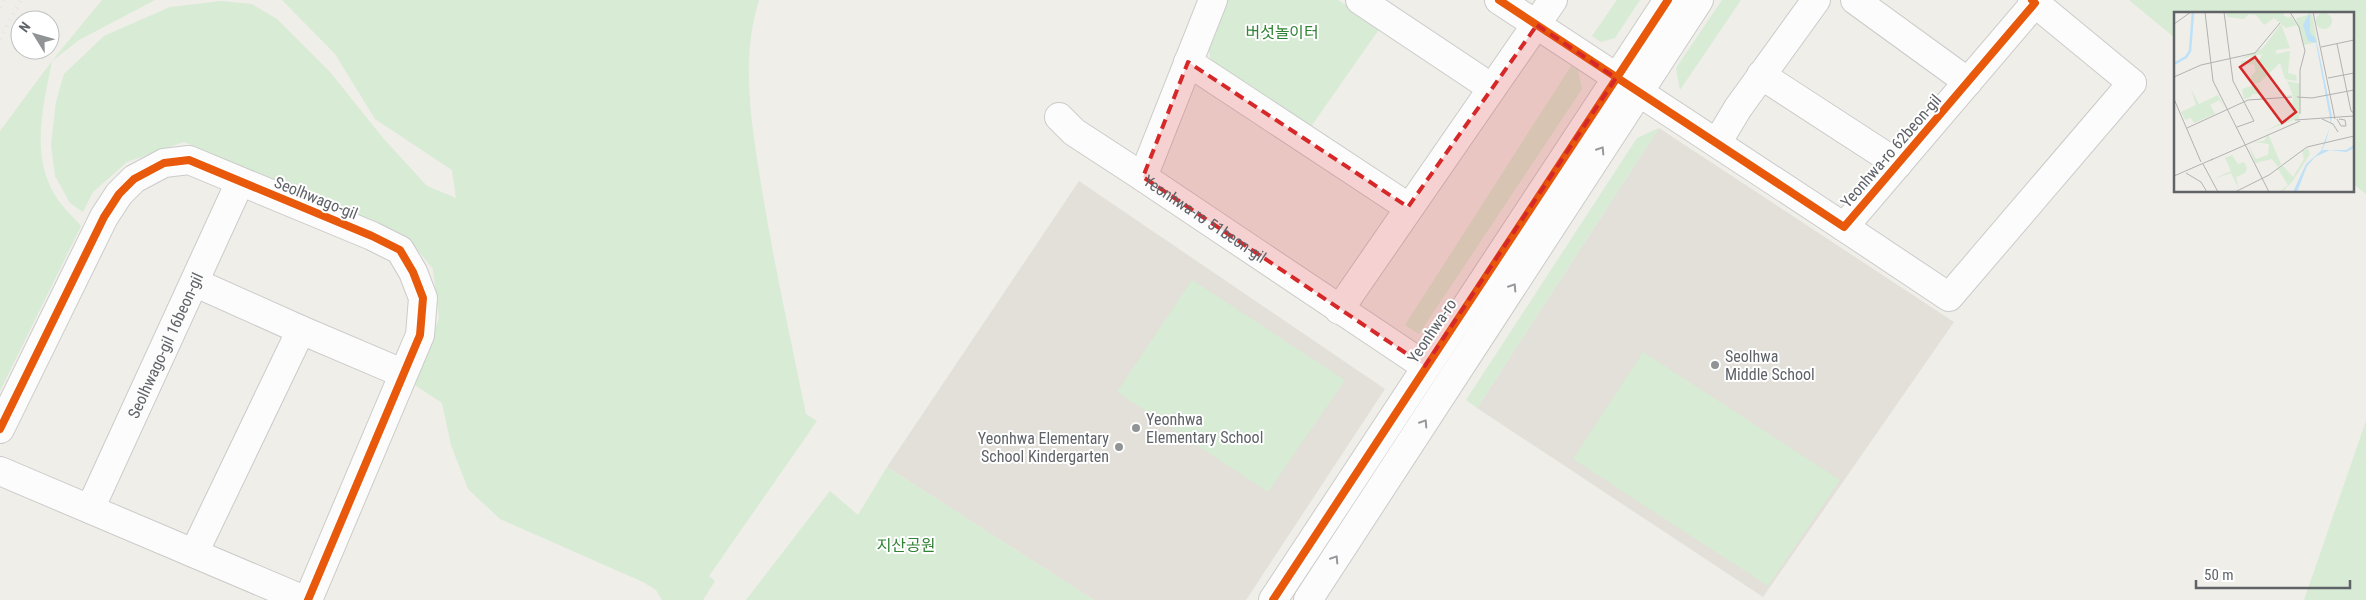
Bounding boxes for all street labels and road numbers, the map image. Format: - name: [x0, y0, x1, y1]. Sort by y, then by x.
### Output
- street label: Yeonhwa-ro 62beon-gil: [1837, 91, 1945, 211]
- street label: Yeonhwa-ro 51beon-gil: [1140, 171, 1270, 266]
- street label: Seolhwago-gil: [271, 173, 361, 223]
- street label: Seolhwago-gil 16beon-gil: [123, 269, 207, 421]
- street label: Yeonhwa-ro: [1404, 295, 1460, 367]

